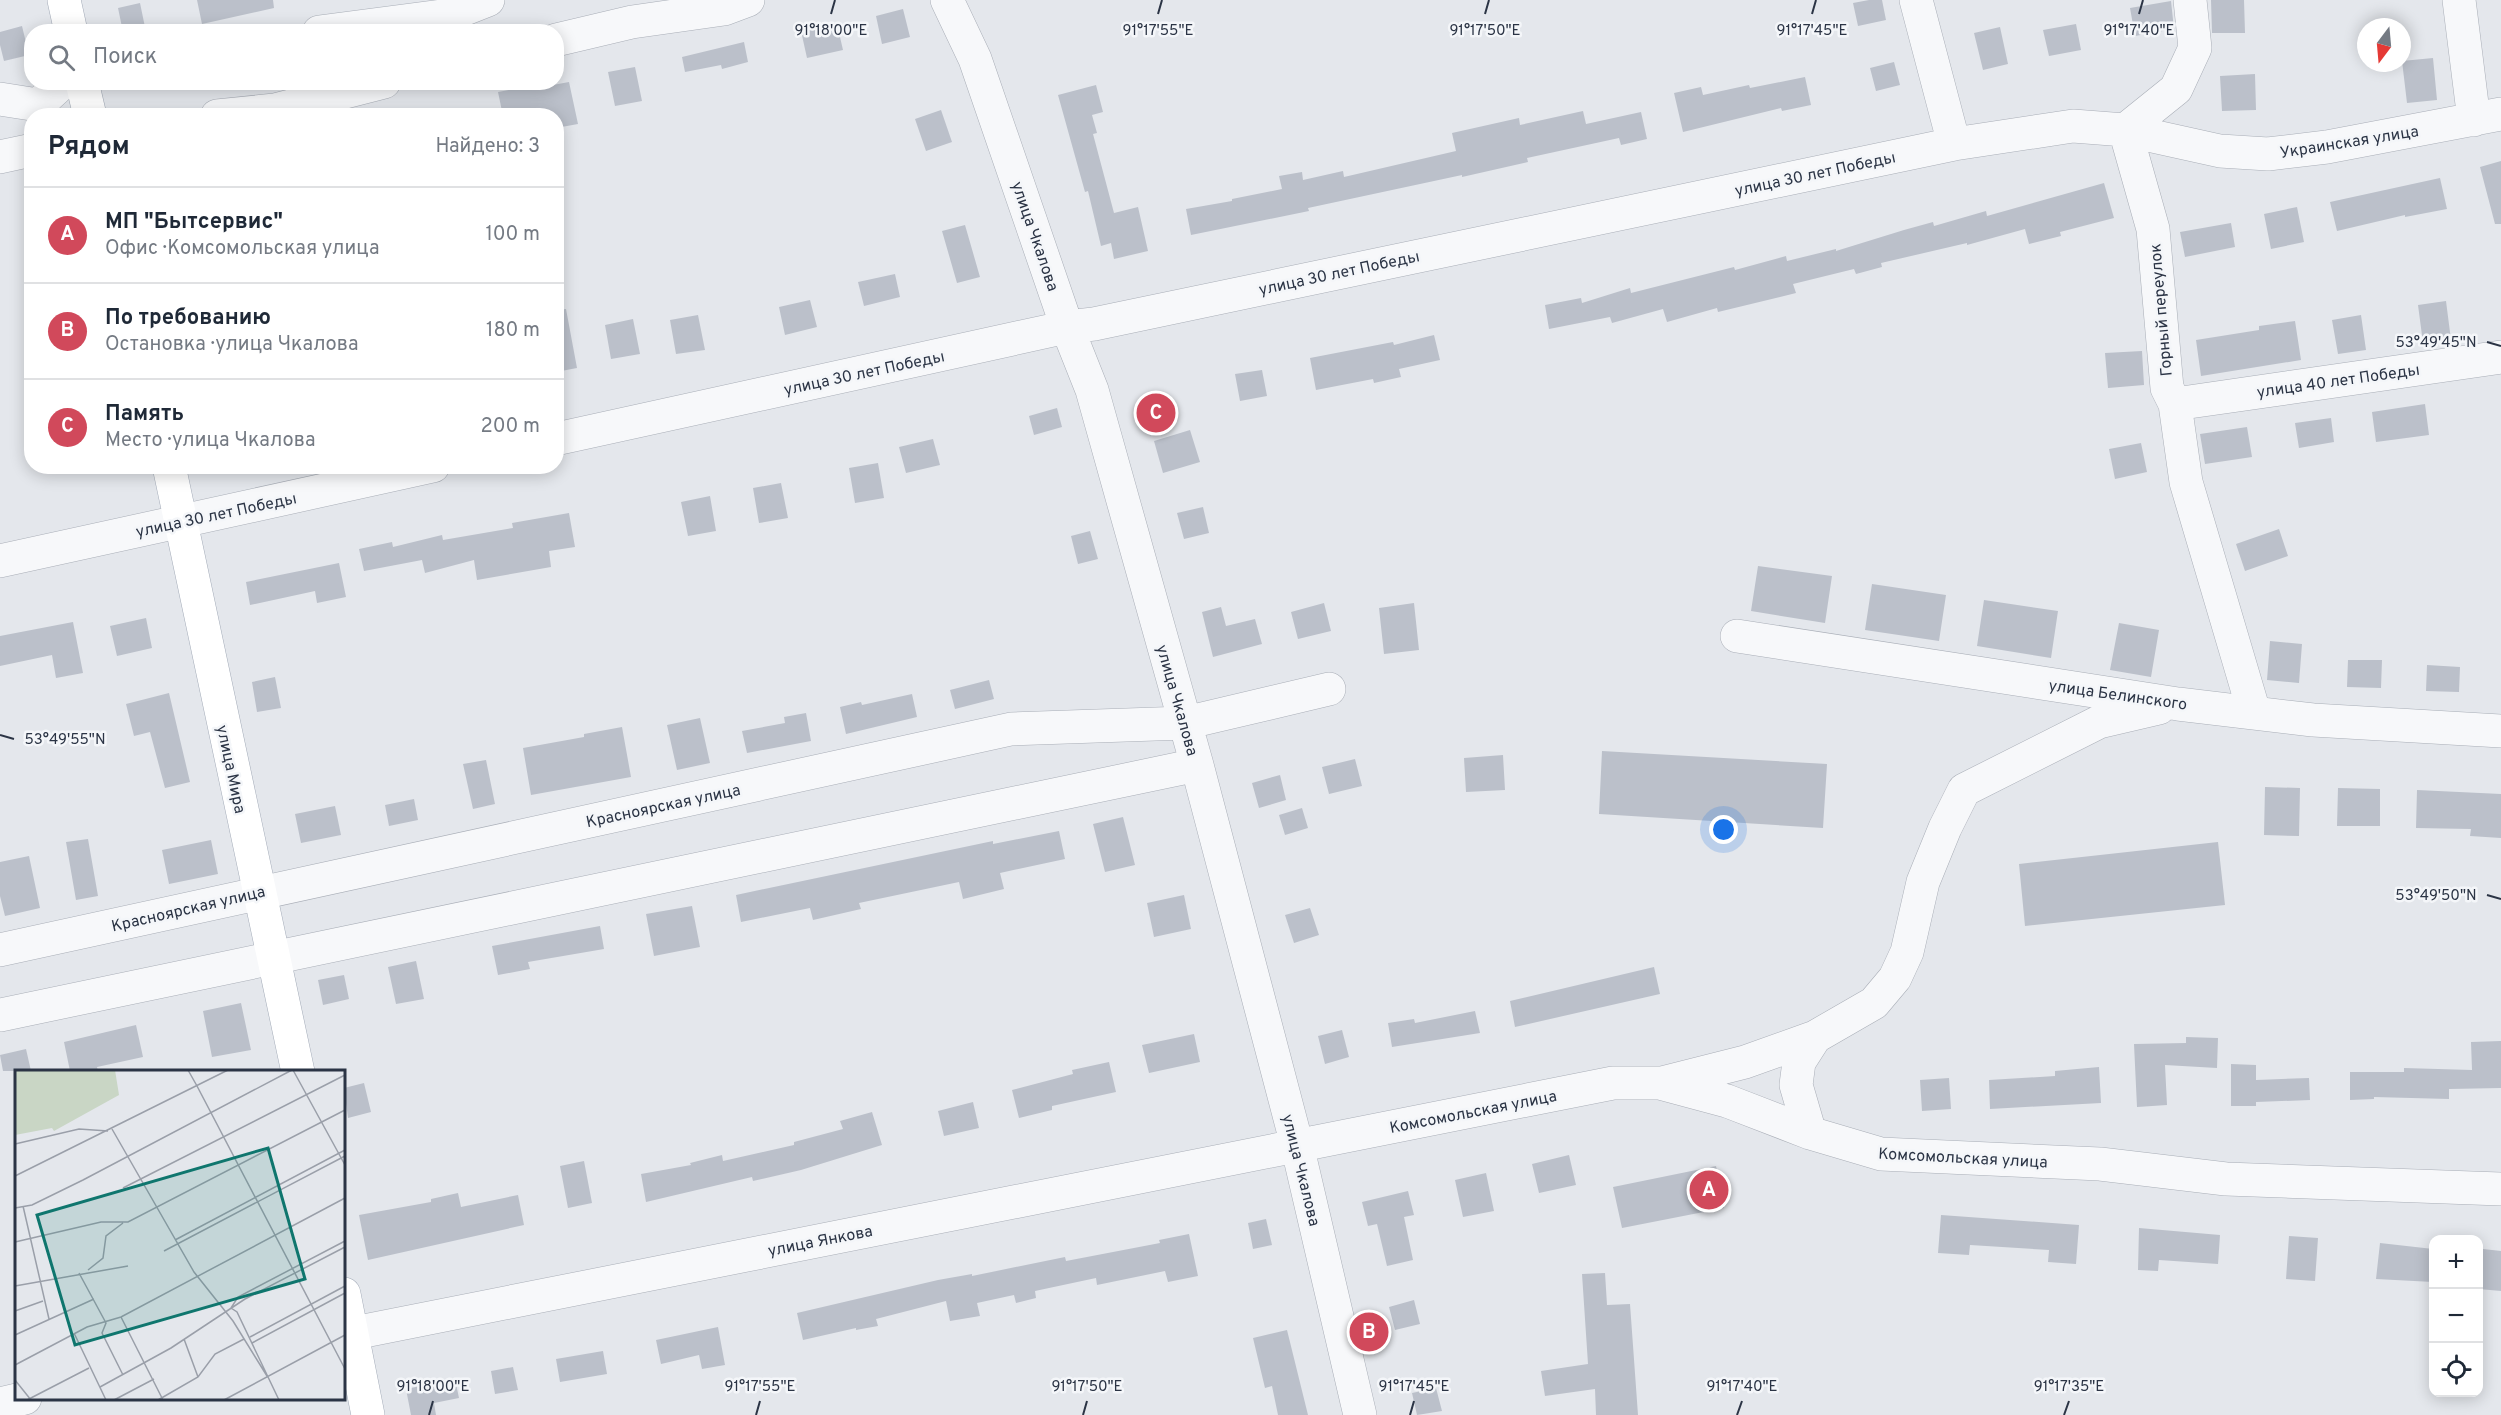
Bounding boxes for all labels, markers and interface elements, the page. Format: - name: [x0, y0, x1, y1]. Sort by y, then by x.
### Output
- north arrow: [2357, 18, 2411, 72]
- text: 91°18'00"E: [795, 22, 867, 41]
- text: 91°17'55"E: [1123, 22, 1193, 41]
- text: 91°17'50"E: [1449, 22, 1521, 41]
- text: 91°17'45"E: [1777, 22, 1847, 41]
- text: 91°17'40"E: [2103, 22, 2175, 41]
- search box: [24, 24, 564, 90]
- icon: search: [45, 41, 78, 74]
- text: Поиск: [93, 44, 157, 71]
- street label: Украинская улица: [2278, 122, 2420, 164]
- text: Рядом: [48, 131, 130, 164]
- text: Найдено: 3: [436, 134, 540, 160]
- street label: улица 30 лет Победы: [1733, 148, 1898, 202]
- street label: улица Чкалова: [1006, 179, 1062, 294]
- text: МП "Бытсервис": [105, 209, 283, 236]
- text: A: [60, 222, 75, 248]
- text: 100 m: [485, 222, 540, 248]
- text: Офис · Комсомольская улица: [105, 236, 379, 262]
- street label: Горный переулок: [2146, 243, 2178, 377]
- street label: улица 30 лет Победы: [1257, 247, 1422, 301]
- text: По требованию: [105, 305, 271, 332]
- text: B: [61, 318, 74, 344]
- text: 180 m: [486, 318, 540, 344]
- text: Остановка · улица Чкалова: [105, 332, 359, 358]
- text: 53°49'45"N: [2395, 334, 2477, 353]
- street label: улица 30 лет Победы: [782, 347, 947, 401]
- street label: улица 40 лет Победы: [2256, 361, 2421, 403]
- pin: C: [1136, 390, 1176, 436]
- text: Память: [105, 401, 184, 428]
- text: C: [61, 414, 74, 440]
- text: 200 m: [481, 414, 540, 440]
- text: Место · улица Чкалова: [105, 428, 315, 454]
- street label: улица 30 лет Победы: [134, 489, 299, 543]
- street label: улица Чкалова: [1151, 643, 1202, 758]
- street label: улица Белинского: [2047, 676, 2188, 716]
- street label: улица Мира: [211, 723, 249, 815]
- text: 53°49'55"N: [24, 731, 106, 750]
- street label: Красноярская улица: [584, 781, 742, 833]
- your location: [1709, 815, 1738, 844]
- street label: Красноярская улица: [110, 883, 267, 937]
- text: 53°49'50"N: [2395, 887, 2477, 906]
- inset map: [15, 1070, 345, 1400]
- street label: Комсомольская улица: [1388, 1087, 1559, 1139]
- street label: улица Чкалова: [1276, 1112, 1324, 1229]
- street label: Комсомольская улица: [1878, 1145, 2048, 1173]
- pin: A: [1690, 1168, 1728, 1212]
- street label: улица Янкова: [766, 1222, 874, 1262]
- map controls: [2429, 1235, 2483, 1397]
- button: +: [2429, 1235, 2483, 1289]
- button: −: [2429, 1289, 2483, 1343]
- pin: B: [1350, 1310, 1388, 1354]
- button: locate: [2429, 1343, 2483, 1397]
- text: 91°18'00"E: [397, 1378, 469, 1397]
- text: 91°17'55"E: [725, 1378, 795, 1397]
- text: 91°17'50"E: [1051, 1378, 1123, 1397]
- text: 91°17'45"E: [1379, 1378, 1449, 1397]
- text: 91°17'40"E: [1706, 1378, 1778, 1397]
- text: 91°17'35"E: [2034, 1378, 2104, 1397]

